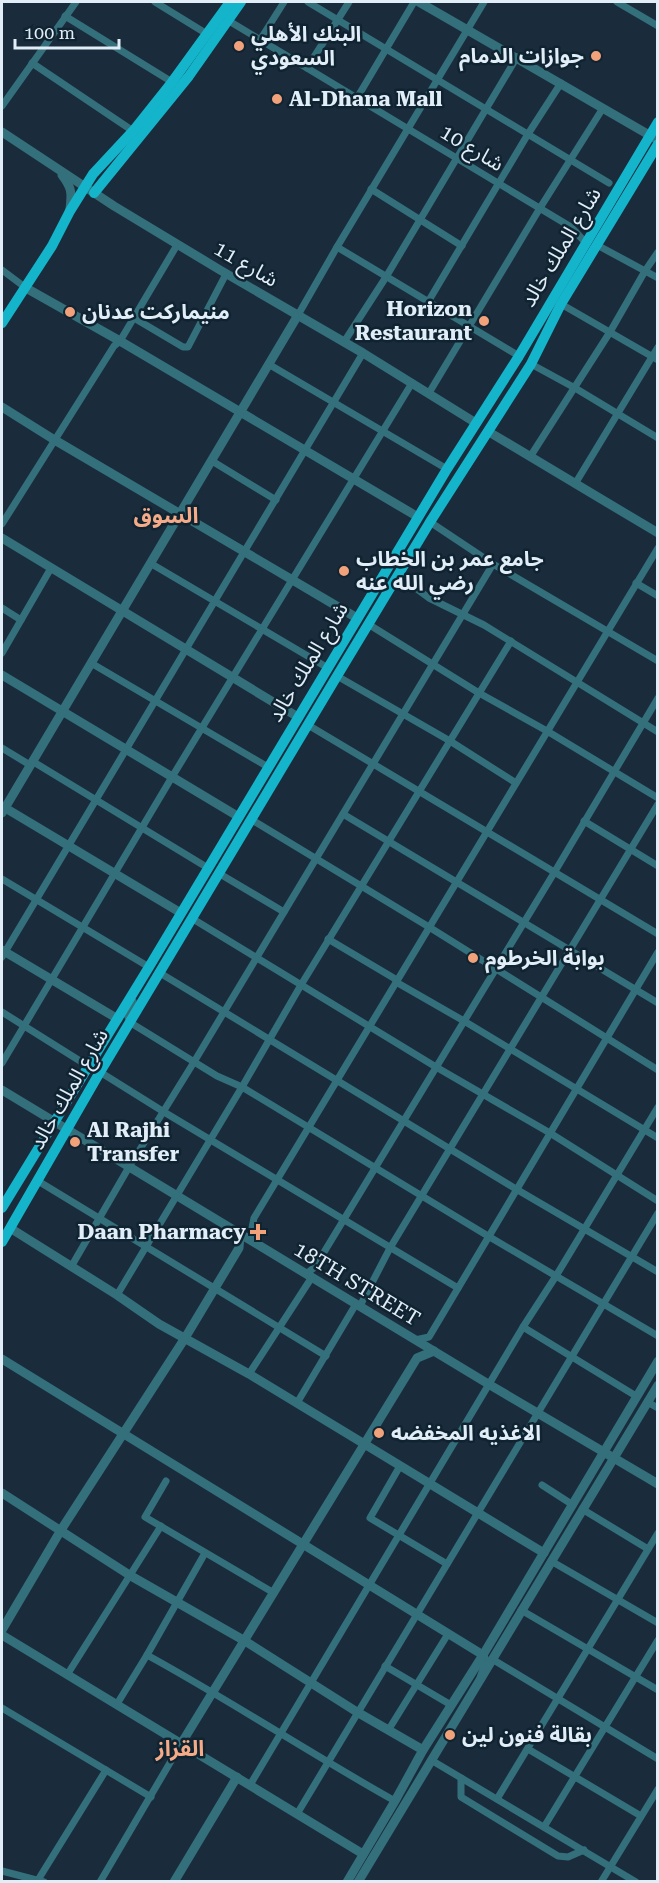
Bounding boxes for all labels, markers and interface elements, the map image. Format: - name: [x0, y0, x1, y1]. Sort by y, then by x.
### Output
- scale bar: [15, 12, 118, 50]
- text: 100 m: [24, 22, 75, 43]
- place label: البنك الأهلي السعودي: [251, 22, 361, 75]
- marker: البنك الأهلي السعودي: [232, 39, 246, 53]
- place label: جوازات الدمام: [459, 44, 584, 72]
- marker: جوازات الدمام: [589, 49, 603, 63]
- place label: Al-Dhana Mall: [289, 87, 442, 111]
- marker: Al-Dhana Mall: [270, 92, 284, 106]
- street label: شارع 10: [434, 120, 508, 179]
- street label: شارع الملك خالد: [516, 183, 609, 313]
- street label: شارع 11: [208, 236, 282, 294]
- place label: Horizon Restaurant: [355, 297, 472, 345]
- place label: منيماركت عدنان: [82, 300, 230, 324]
- marker: منيماركت عدنان: [63, 305, 77, 319]
- marker: Horizon Restaurant: [477, 314, 491, 328]
- district label: السوق: [134, 503, 198, 528]
- place label: جامع عمر بن الخطاب رضي الله عنه: [356, 547, 544, 600]
- marker: جامع عمر بن الخطاب رضي الله عنه: [337, 564, 351, 578]
- street label: شارع الملك خالد: [263, 598, 356, 728]
- place label: بوابة الخرطوم: [485, 946, 605, 974]
- marker: بوابة الخرطوم: [466, 951, 480, 965]
- street label: شارع الملك خالد: [25, 1025, 116, 1155]
- place label: Al Rajhi Transfer: [87, 1118, 180, 1166]
- marker: Al Rajhi Transfer: [68, 1135, 82, 1149]
- place label: Daan Pharmacy: [77, 1220, 246, 1244]
- marker: Daan Pharmacy: [251, 1225, 265, 1239]
- street label: 18TH STREET: [290, 1237, 424, 1331]
- place label: الاغذيه المخفضه: [391, 1421, 541, 1445]
- marker: الاغذيه المخفضه: [372, 1426, 386, 1440]
- place label: بقالة فنون لين: [462, 1723, 592, 1747]
- marker: بقالة فنون لين: [443, 1728, 457, 1742]
- district label: القزاز: [155, 1736, 204, 1762]

